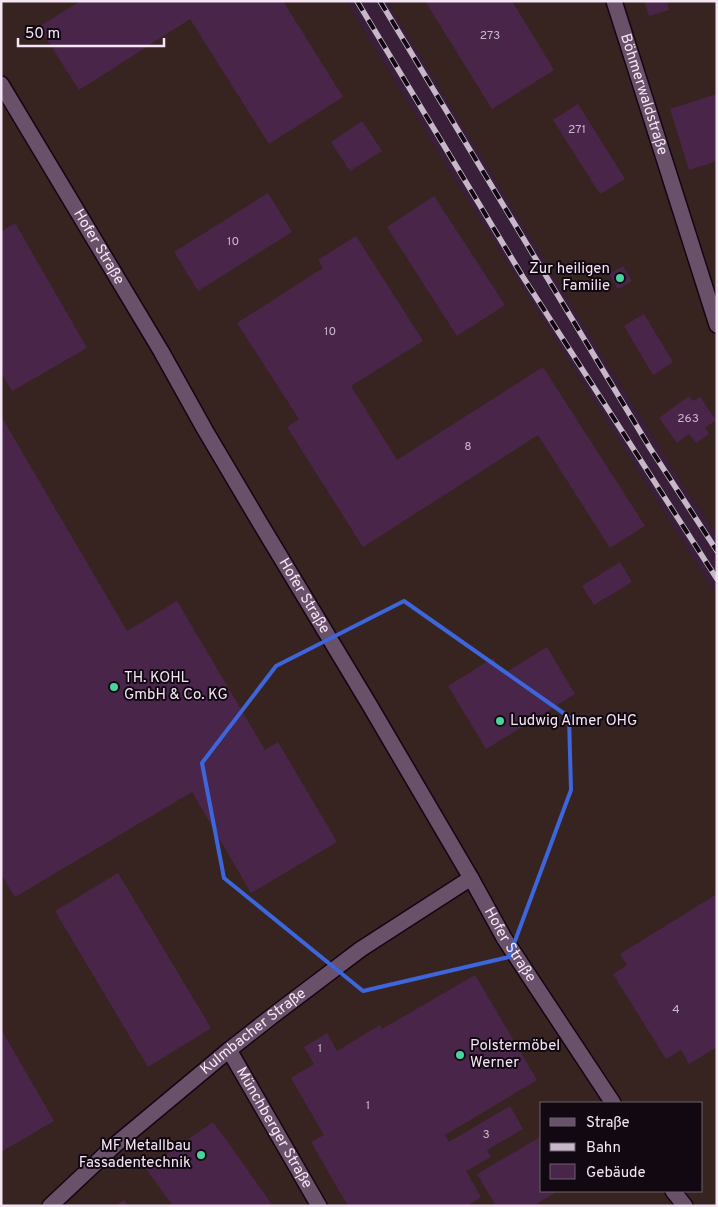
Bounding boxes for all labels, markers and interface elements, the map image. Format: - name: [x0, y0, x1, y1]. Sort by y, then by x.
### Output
- scale bar: [18, 15, 164, 47]
- text: 50 m: [25, 25, 60, 44]
- house number: 273: [480, 28, 500, 44]
- street label: Böhmerwaldstraße: [615, 31, 672, 158]
- house number: 271: [568, 122, 586, 138]
- street label: Hofer Straße: [69, 206, 129, 288]
- house number: 10: [227, 234, 239, 250]
- place label: Zur heiligen Familie: [529, 260, 610, 296]
- marker: Zur heiligen Familie: [614, 272, 626, 284]
- house number: 10: [324, 324, 336, 340]
- house number: 263: [677, 411, 699, 427]
- house number: 8: [464, 439, 472, 455]
- street label: Hofer Straße: [274, 555, 334, 637]
- place label: TH. KOHL GmbH & Co. KG: [124, 669, 228, 705]
- marker: TH. KOHL GmbH & Co. KG: [108, 681, 120, 693]
- place label: Ludwig Almer OHG: [510, 712, 637, 731]
- marker: Ludwig Almer OHG: [494, 715, 506, 727]
- street label: Hofer Straße: [479, 904, 540, 986]
- street label: Kulmbacher Straße: [197, 984, 310, 1079]
- house number: 4: [672, 1002, 680, 1018]
- place label: Polstermöbel Werner: [470, 1037, 560, 1073]
- house number: 1: [318, 1041, 322, 1057]
- marker: Polstermöbel Werner: [454, 1049, 466, 1061]
- street label: Münchberger Straße: [231, 1064, 316, 1192]
- house number: 1: [366, 1098, 370, 1114]
- legend: [540, 1102, 703, 1192]
- text: Straße: [586, 1114, 630, 1133]
- house number: 3: [482, 1127, 490, 1143]
- place label: MF Metallbau Fassadentechnik: [79, 1137, 191, 1173]
- text: Bahn: [586, 1139, 621, 1158]
- marker: MF Metallbau Fassadentechnik: [195, 1149, 207, 1161]
- text: Gebäude: [586, 1164, 646, 1183]

